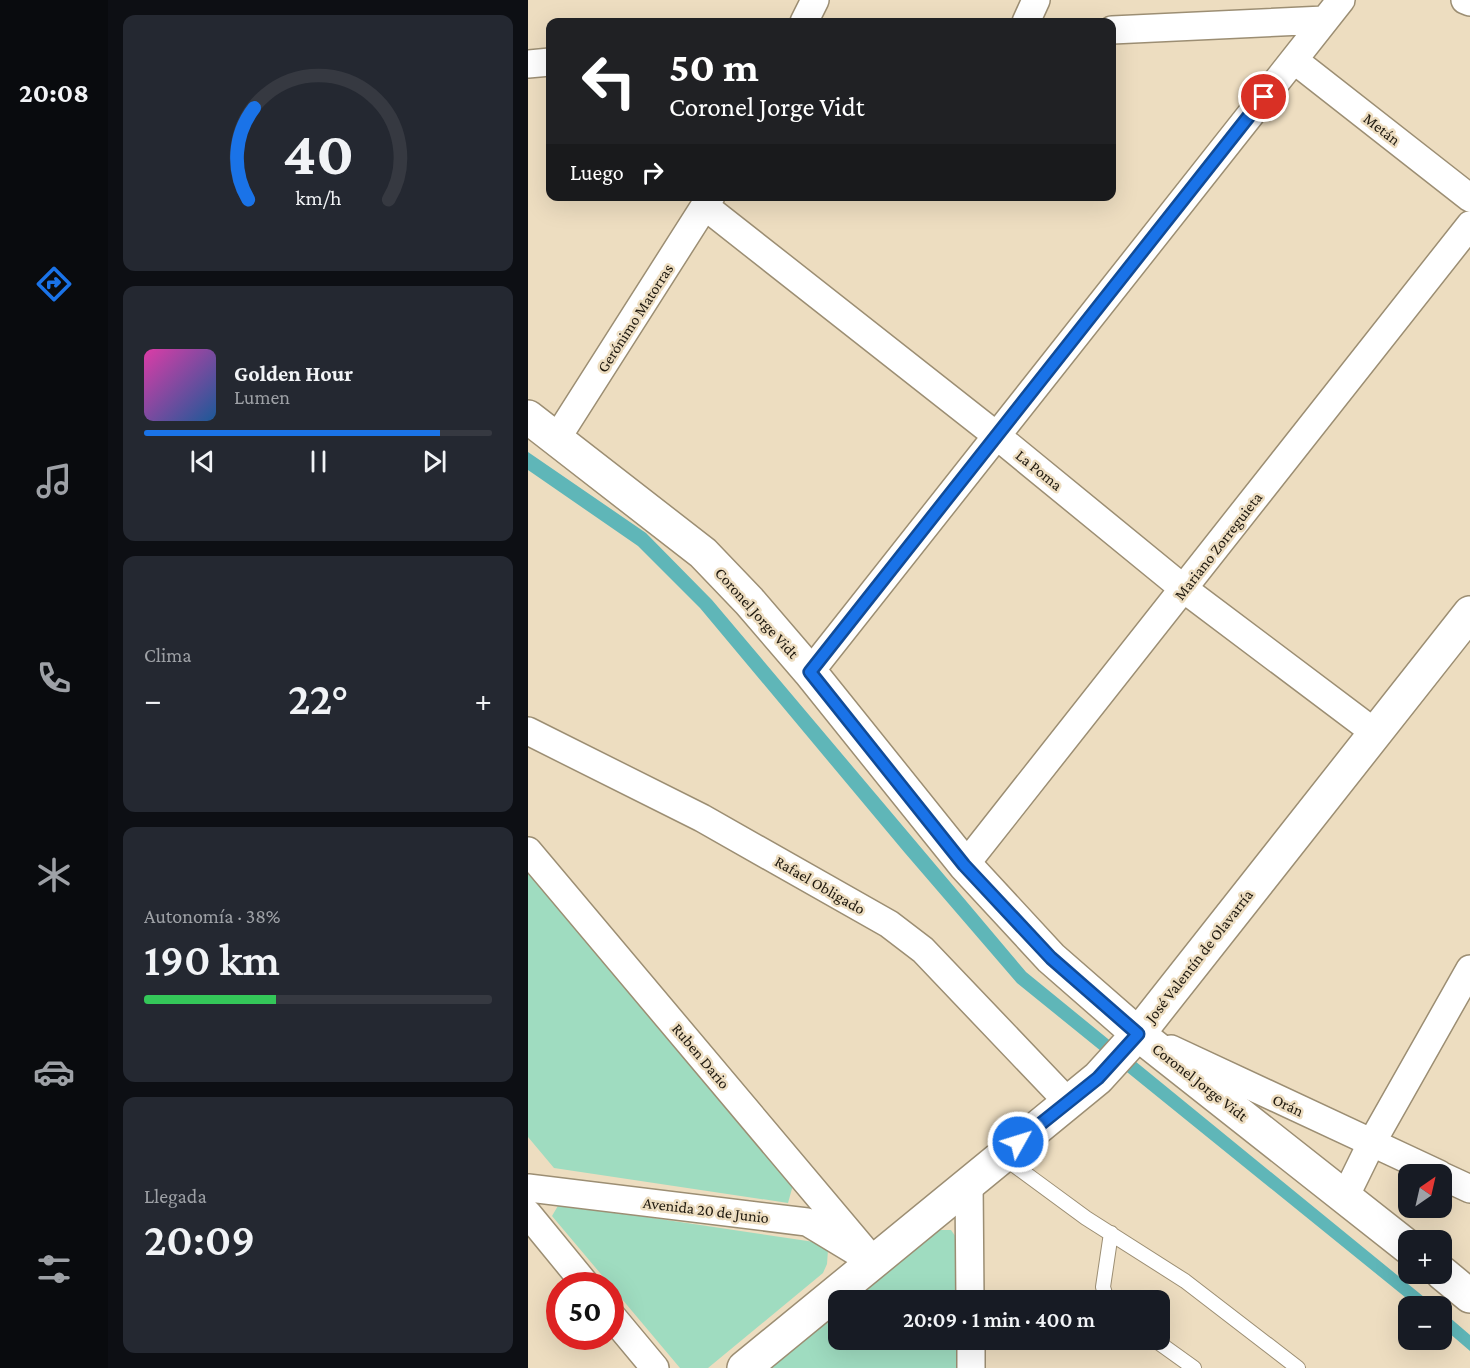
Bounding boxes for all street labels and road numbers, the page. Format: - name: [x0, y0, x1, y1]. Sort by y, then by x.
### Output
- street label: Metán: [1360, 110, 1404, 149]
- street label: Gerónimo Matorras: [594, 261, 676, 375]
- street label: La Poma: [1013, 446, 1066, 494]
- street label: Mariano Zorreguieta: [1171, 488, 1266, 604]
- street label: Coronel Jorge Vidt: [711, 564, 803, 663]
- street label: Rafael Obligado: [771, 852, 868, 919]
- street label: José Valentín de Olavarría: [1141, 886, 1257, 1028]
- street label: Ruben Dario: [669, 1020, 733, 1092]
- street label: Coronel Jorge Vidt: [1148, 1040, 1251, 1126]
- street label: Orán: [1270, 1091, 1307, 1120]
- street label: Avenida 20 de Junio: [642, 1194, 770, 1227]

